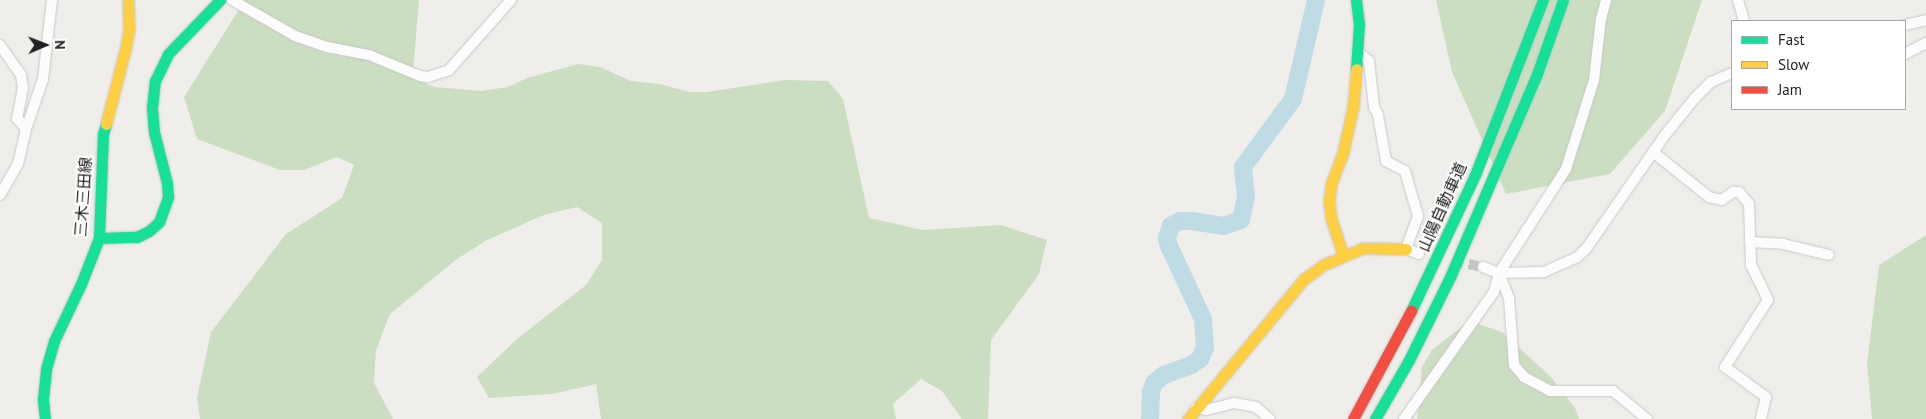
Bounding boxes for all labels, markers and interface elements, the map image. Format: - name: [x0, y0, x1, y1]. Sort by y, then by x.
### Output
- north arrow: [20, 20, 70, 70]
- legend: [1731, 20, 1906, 110]
- text: Fast: [1778, 30, 1805, 49]
- text: N: [51, 40, 69, 49]
- text: Slow: [1778, 55, 1809, 74]
- text: Jam: [1778, 80, 1802, 99]
- street label: 三木三田線: [71, 156, 95, 238]
- street label: 山陽自動車道: [1414, 159, 1470, 255]

